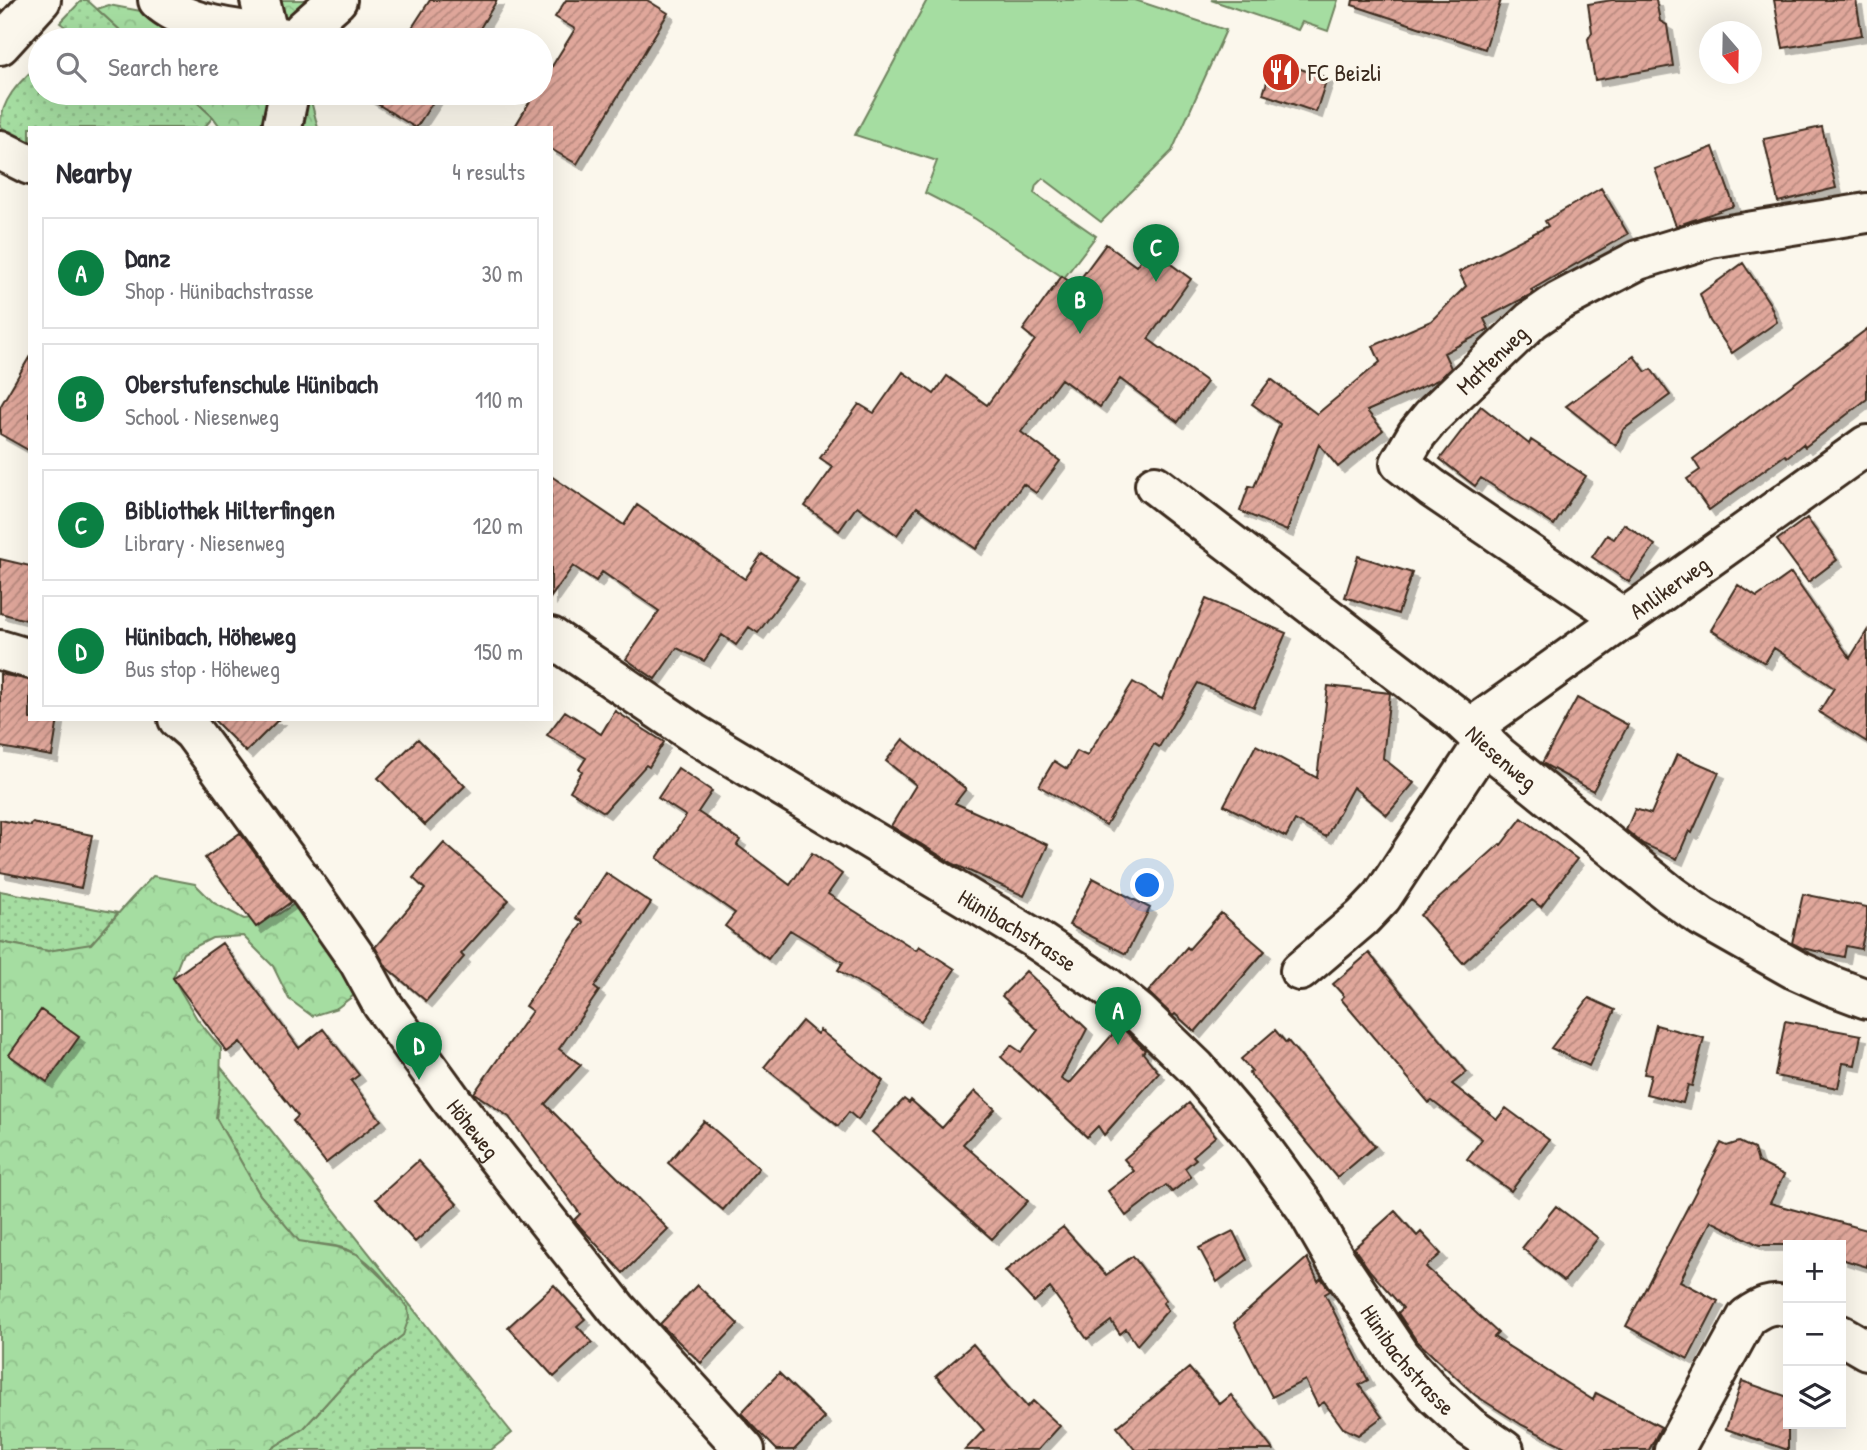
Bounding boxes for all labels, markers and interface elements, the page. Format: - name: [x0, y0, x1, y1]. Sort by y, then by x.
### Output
- north arrow: [1699, 21, 1762, 84]
- search box: [28, 28, 553, 105]
- icon: search: [52, 48, 90, 86]
- text: Search here: [108, 49, 219, 84]
- restaurant icon: FC Beizli: [1260, 51, 1302, 93]
- place label: FC Beizli: [1307, 57, 1382, 88]
- text: Nearby: [56, 152, 132, 192]
- text: 4 results: [452, 156, 525, 187]
- pin: C: [1133, 224, 1179, 282]
- text: Danz: [125, 240, 170, 275]
- text: A: [75, 258, 87, 289]
- text: 30 m: [481, 258, 523, 289]
- text: Shop · Hünibachstrasse: [125, 275, 314, 306]
- pin: B: [1057, 276, 1103, 334]
- street label: Mattenweg: [1449, 317, 1534, 401]
- text: Oberstufenschule Hünibach: [125, 366, 378, 401]
- text: B: [75, 384, 87, 415]
- text: 110 m: [475, 384, 523, 415]
- text: School · Niesenweg: [125, 401, 279, 432]
- text: Bibliothek Hilterfingen: [125, 492, 335, 527]
- text: C: [75, 510, 87, 541]
- text: 120 m: [473, 510, 523, 541]
- text: Library · Niesenweg: [125, 527, 285, 558]
- street label: Anlikerweg: [1623, 548, 1715, 626]
- text: Hünibach, Höheweg: [125, 618, 296, 653]
- text: D: [76, 636, 86, 667]
- text: 150 m: [474, 636, 523, 667]
- text: Bus stop · Höheweg: [125, 653, 280, 684]
- street label: Niesenweg: [1460, 717, 1544, 797]
- your location: [1130, 868, 1164, 902]
- street label: Hünibachstrasse: [953, 881, 1083, 978]
- pin: A: [1095, 987, 1141, 1045]
- pin: D: [396, 1022, 442, 1080]
- street label: Höheweg: [440, 1092, 507, 1165]
- map controls: [1783, 1240, 1846, 1429]
- button: +: [1783, 1240, 1846, 1303]
- street label: Hünibachstrasse: [1354, 1298, 1462, 1422]
- button: −: [1783, 1303, 1846, 1366]
- button: layers: [1783, 1366, 1846, 1429]

